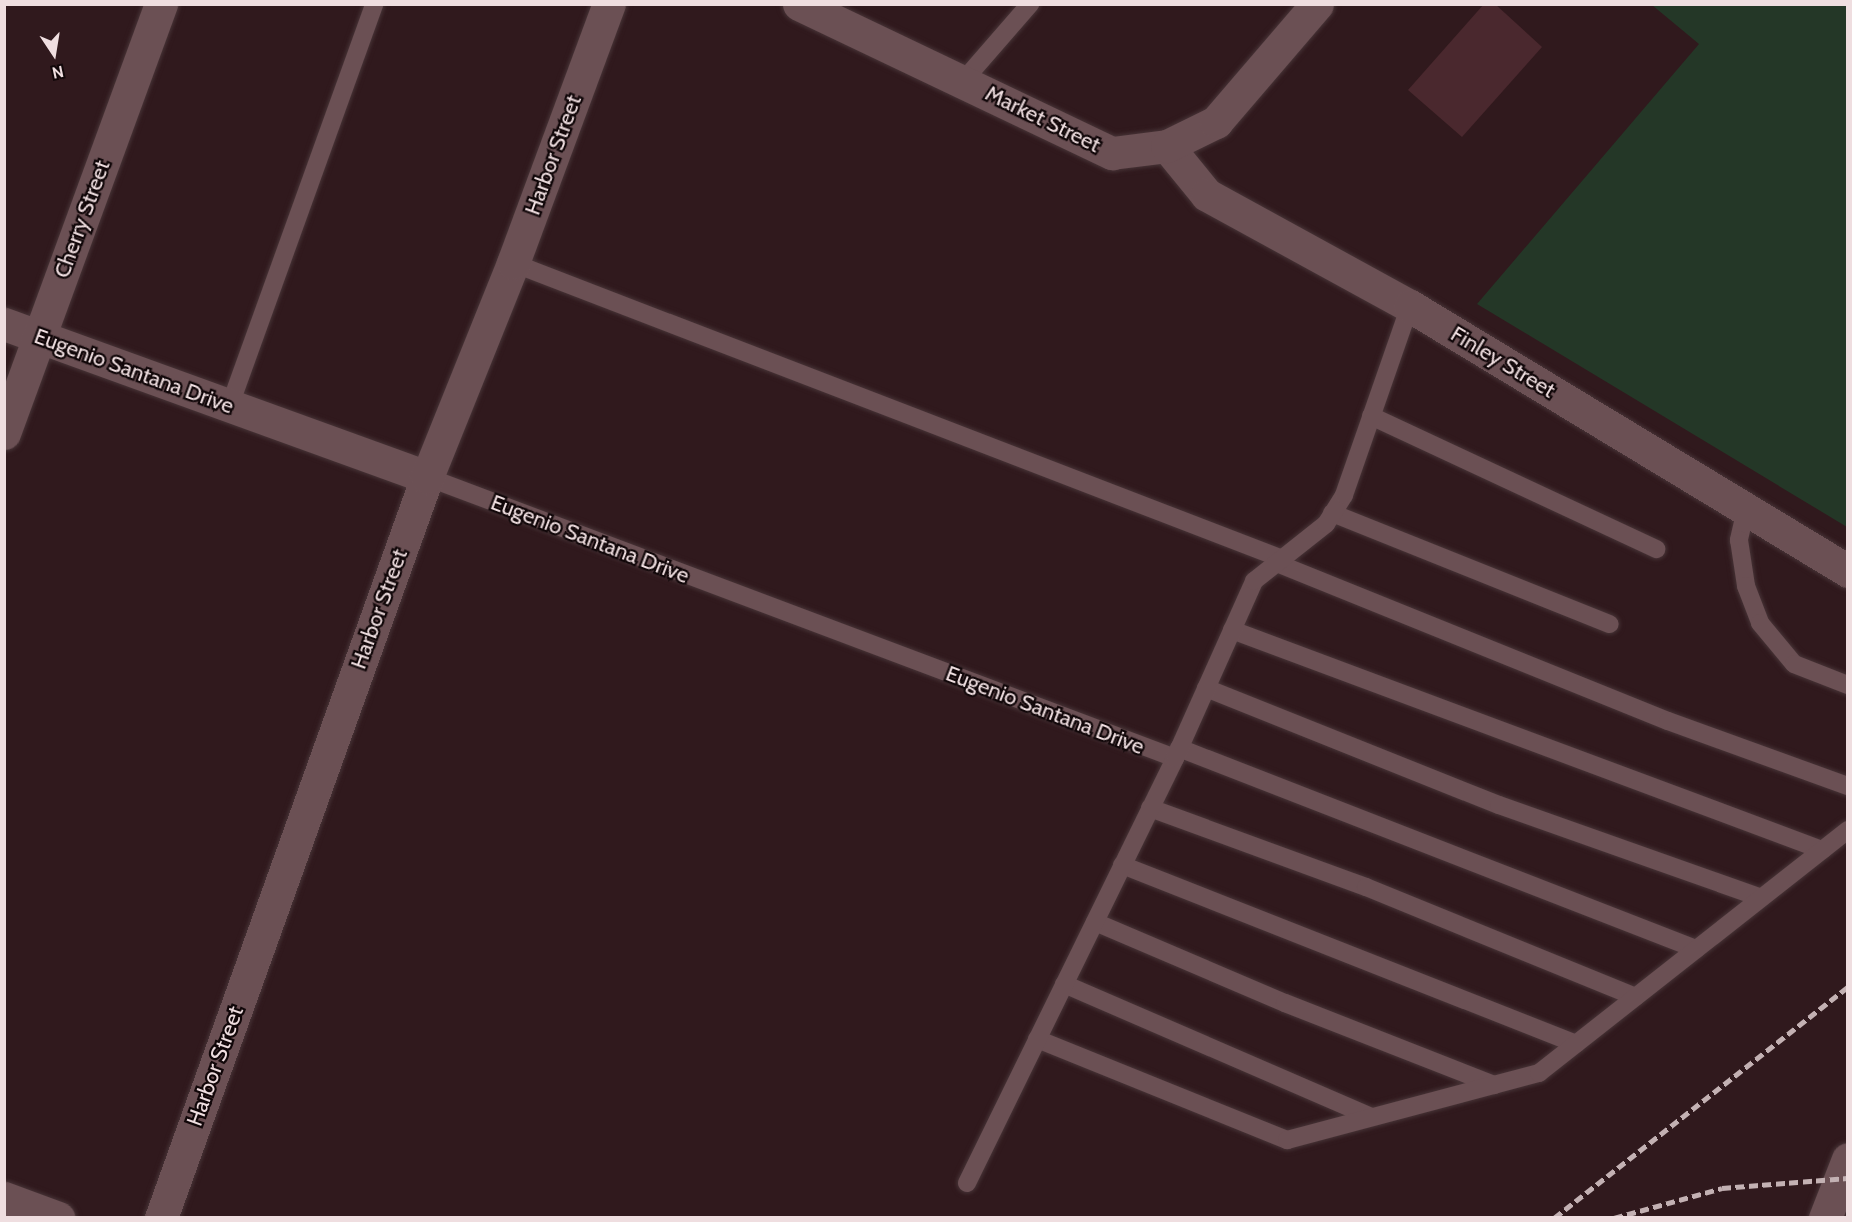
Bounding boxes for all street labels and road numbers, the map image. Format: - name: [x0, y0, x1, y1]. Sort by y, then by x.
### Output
- street label: Market Street: [981, 80, 1105, 158]
- street label: Harbor Street: [519, 91, 587, 219]
- street label: Cherry Street: [49, 157, 115, 281]
- street label: Finley Street: [1446, 321, 1560, 403]
- street label: Eugenio Santana Drive: [31, 323, 237, 419]
- street label: Eugenio Santana Drive: [487, 489, 693, 589]
- street label: Harbor Street: [345, 545, 413, 673]
- street label: Eugenio Santana Drive: [942, 660, 1148, 760]
- street label: Harbor Street: [181, 1002, 249, 1130]

